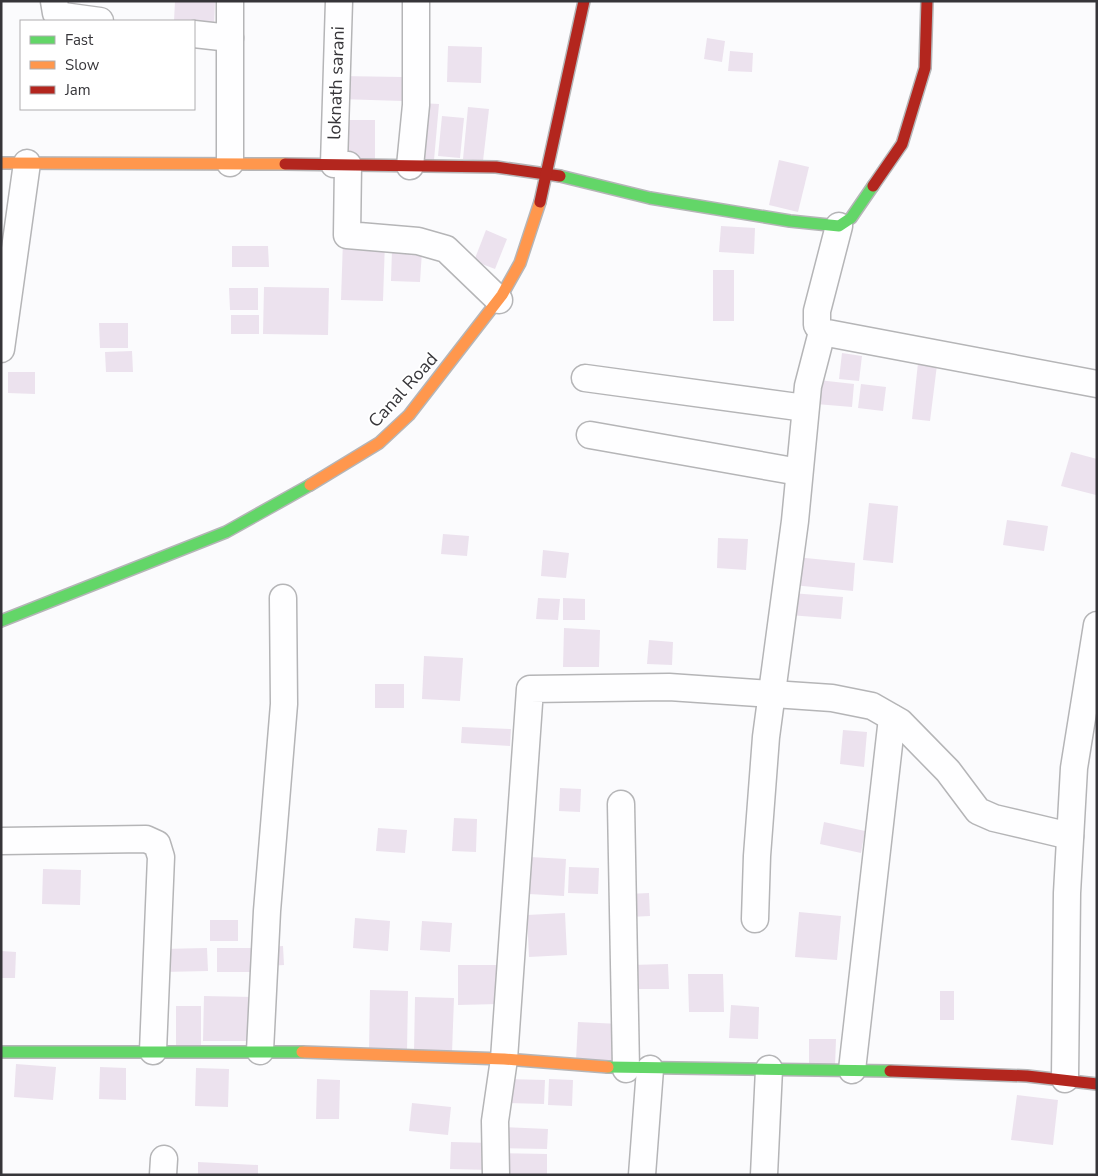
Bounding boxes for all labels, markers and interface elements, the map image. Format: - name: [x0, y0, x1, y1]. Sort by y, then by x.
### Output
- legend: [20, 20, 195, 110]
- street label: loknath sarani: [322, 26, 350, 140]
- text: Fast: [65, 30, 94, 50]
- text: Slow: [65, 55, 100, 75]
- text: Jam: [64, 80, 91, 100]
- street label: Canal Road: [363, 347, 443, 433]

